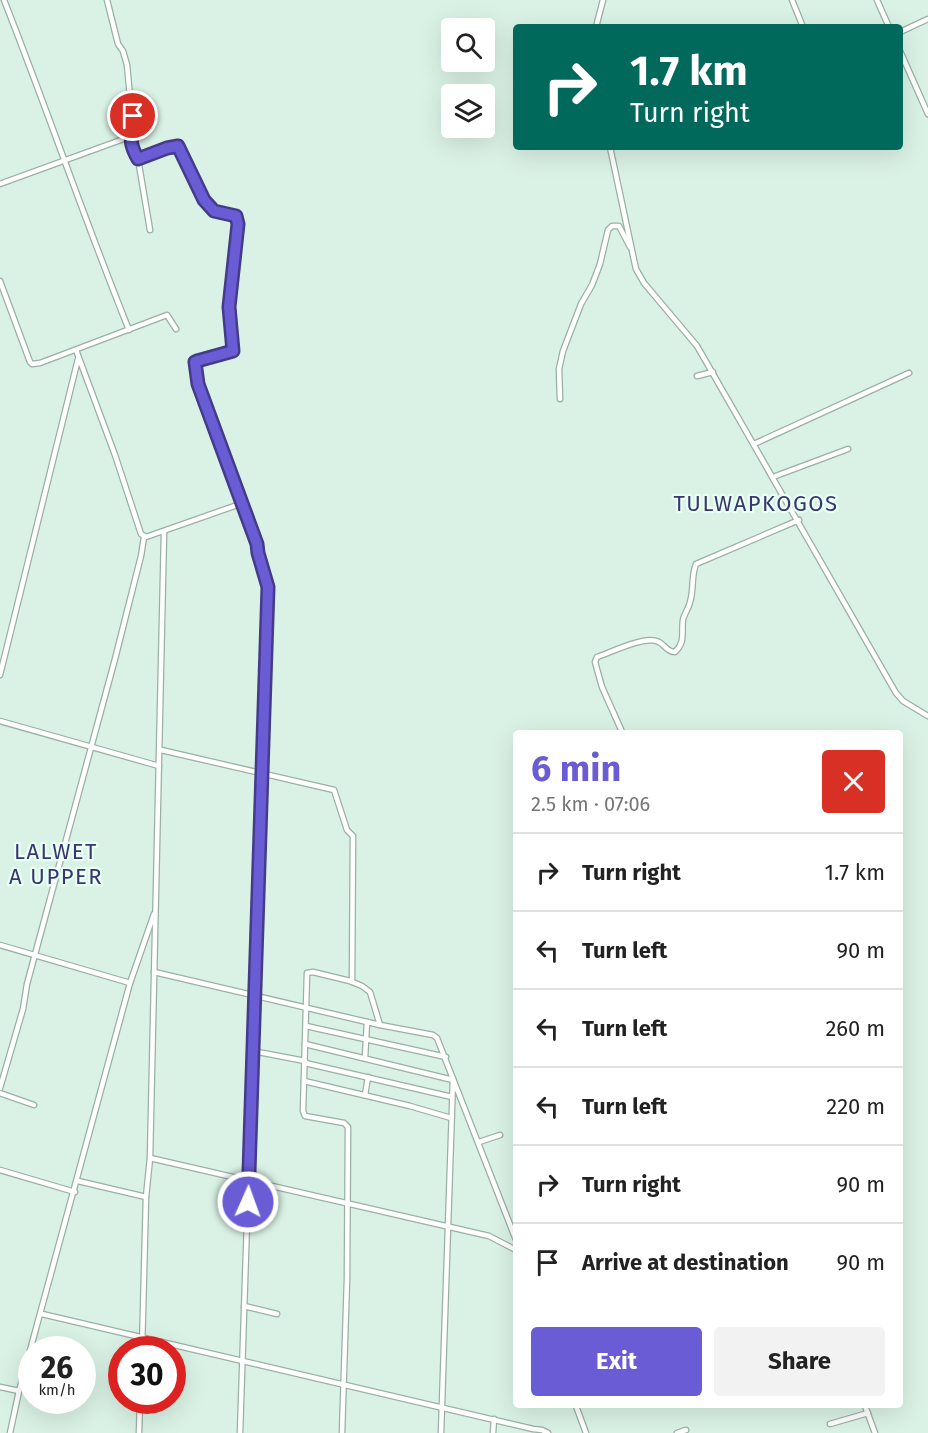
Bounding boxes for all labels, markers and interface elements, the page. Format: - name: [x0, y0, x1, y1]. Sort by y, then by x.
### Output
- map controls: [441, 18, 495, 138]
- button: search: [441, 18, 495, 72]
- text: 1.7 km: [630, 46, 748, 96]
- icon: right: [531, 48, 609, 126]
- button: layers: [441, 84, 495, 138]
- pin: [107, 90, 158, 141]
- text: Turn right: [630, 97, 750, 129]
- icon: arrive: [116, 99, 149, 132]
- district label: TULWAPKOGOS: [673, 490, 839, 517]
- text: 6 min: [531, 747, 621, 791]
- button: close: [822, 750, 885, 813]
- text: 2.5 km · 07:06: [531, 792, 650, 816]
- district label: LALWET A UPPER: [9, 838, 103, 890]
- icon: right: [531, 856, 564, 889]
- text: Turn right: [582, 859, 681, 886]
- text: 1.7 km: [824, 859, 885, 886]
- icon: left: [531, 934, 564, 967]
- text: Turn left: [582, 937, 667, 964]
- text: 90 m: [836, 937, 885, 964]
- icon: left: [531, 1012, 564, 1045]
- text: Turn left: [582, 1015, 667, 1042]
- text: 260 m: [825, 1015, 885, 1042]
- icon: left: [531, 1090, 564, 1123]
- text: Turn left: [582, 1093, 667, 1120]
- text: 220 m: [826, 1093, 885, 1120]
- icon: right: [531, 1168, 564, 1201]
- position arrow: [216, 1170, 280, 1234]
- text: Turn right: [582, 1171, 681, 1198]
- text: 90 m: [836, 1171, 885, 1198]
- icon: arrive: [531, 1246, 564, 1279]
- text: Arrive at destination: [582, 1249, 789, 1276]
- text: 90 m: [836, 1249, 885, 1276]
- button: Exit: [531, 1327, 702, 1396]
- button: Share: [714, 1327, 885, 1396]
- speed limit sign: 30: [108, 1336, 186, 1414]
- text: 26: [41, 1350, 73, 1386]
- text: km/h: [38, 1381, 76, 1399]

